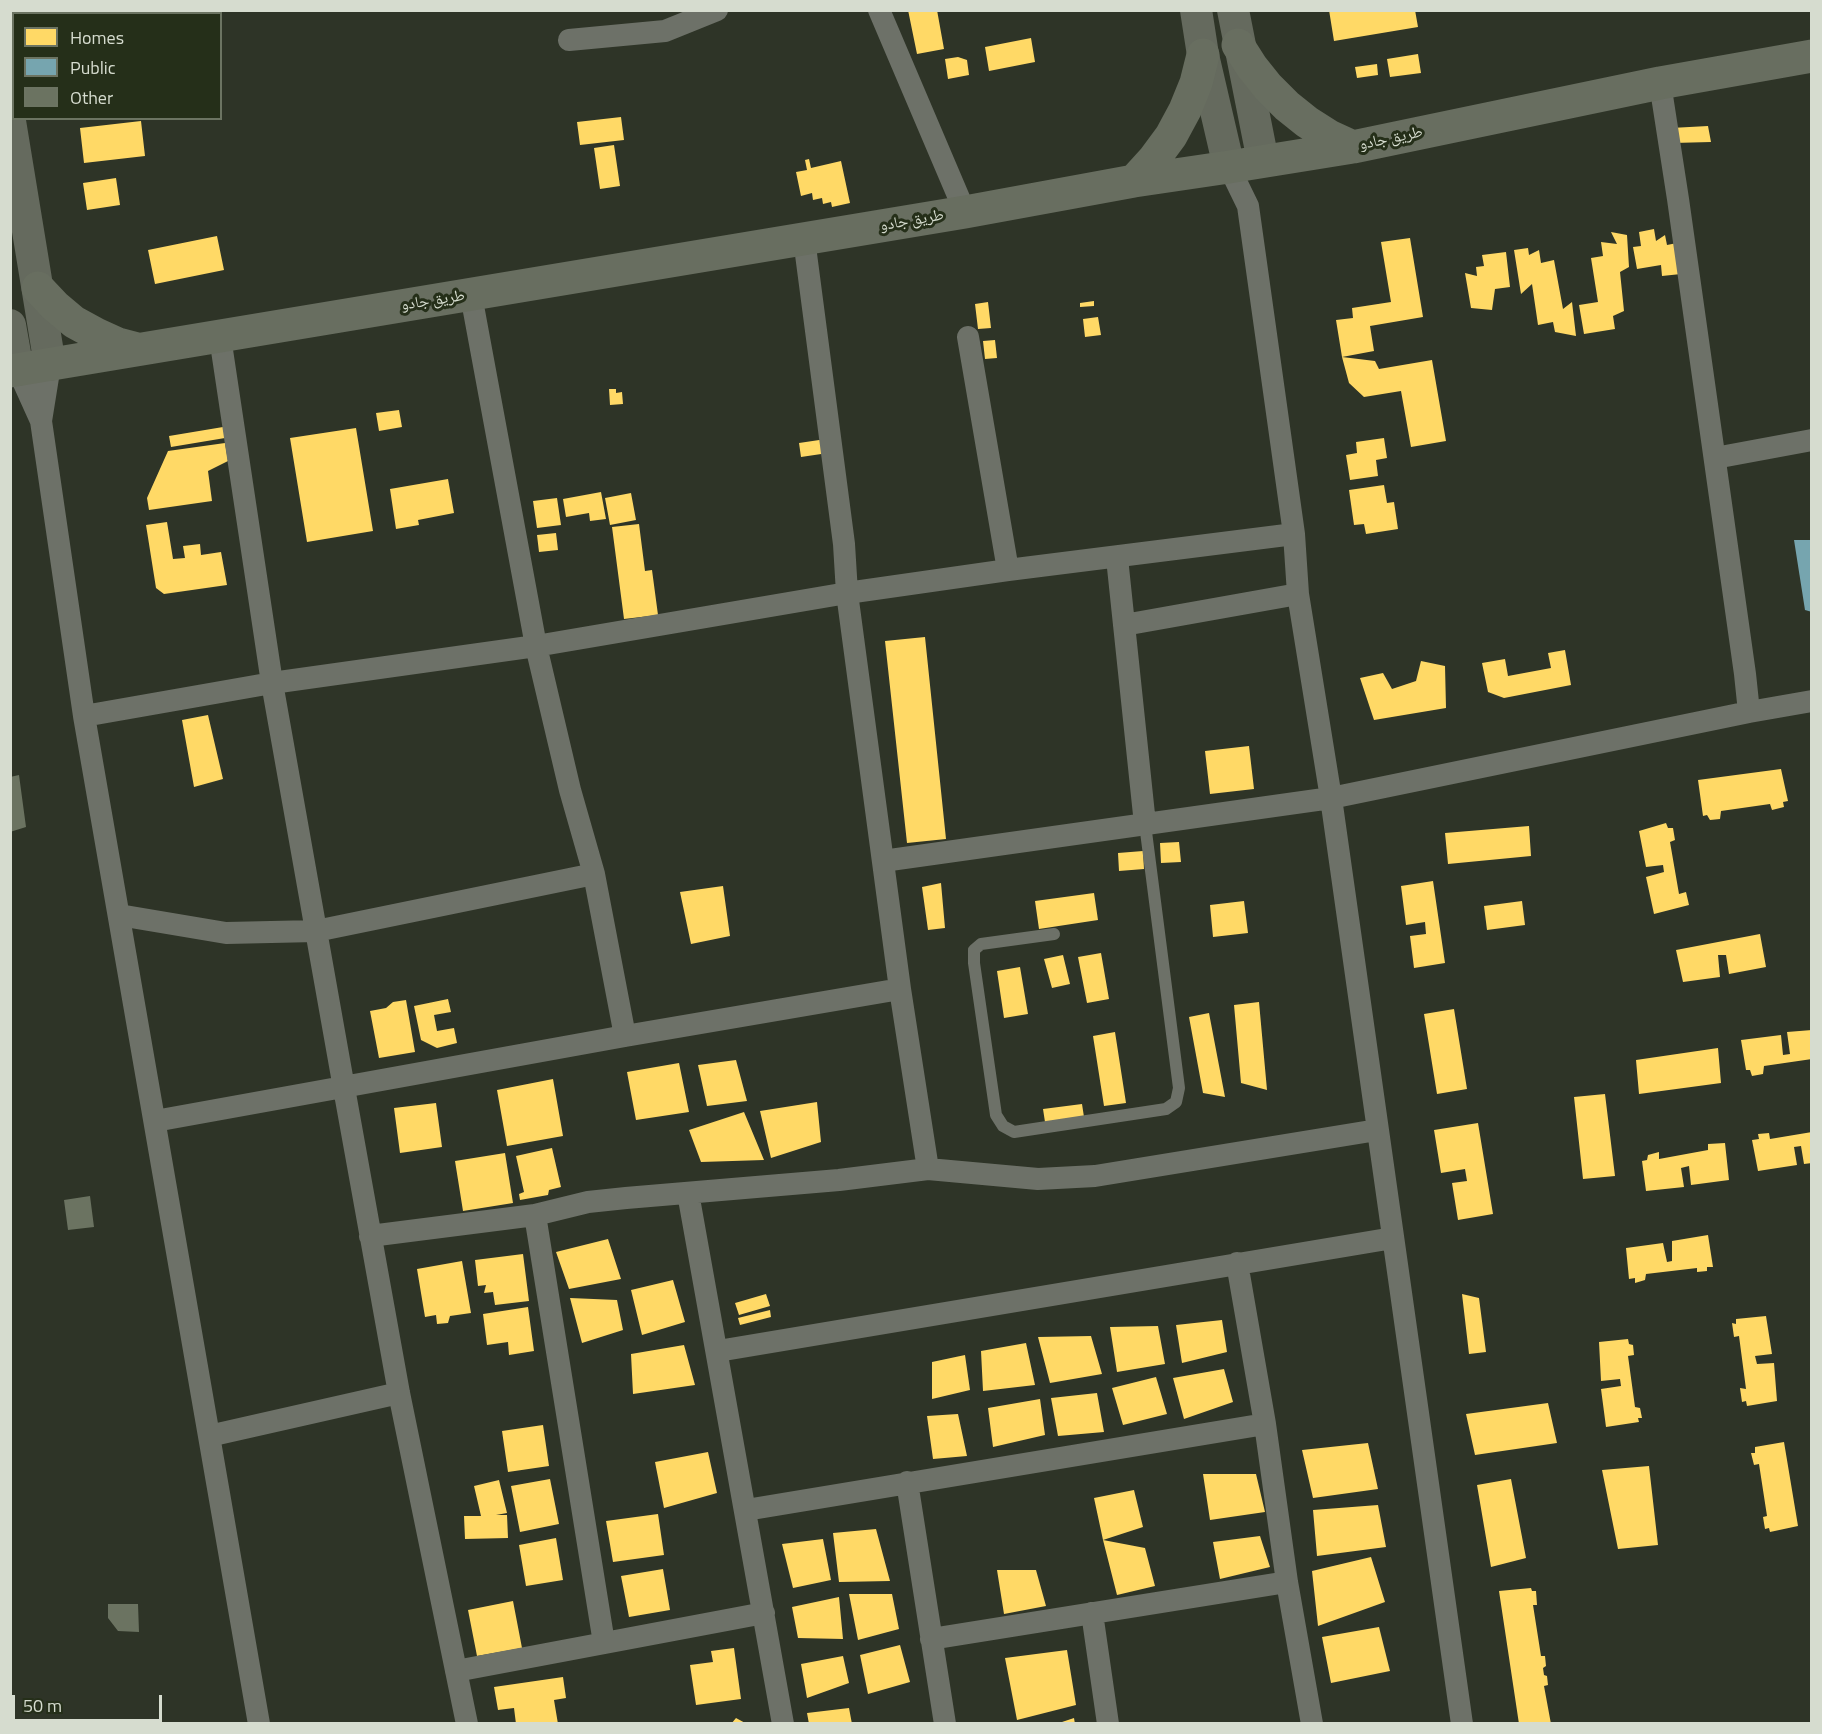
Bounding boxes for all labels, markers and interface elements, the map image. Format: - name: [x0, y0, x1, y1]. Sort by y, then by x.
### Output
- legend: [12, 12, 222, 120]
- text: Homes: [70, 24, 124, 51]
- text: Public: [70, 54, 116, 81]
- text: Other: [70, 84, 113, 111]
- street label: طريق جادو: [1357, 123, 1425, 155]
- street label: طريق جادو: [879, 206, 945, 236]
- street label: طريق جادو: [400, 286, 466, 316]
- scale bar: [15, 1683, 165, 1721]
- text: 50 m: [23, 1692, 62, 1719]

